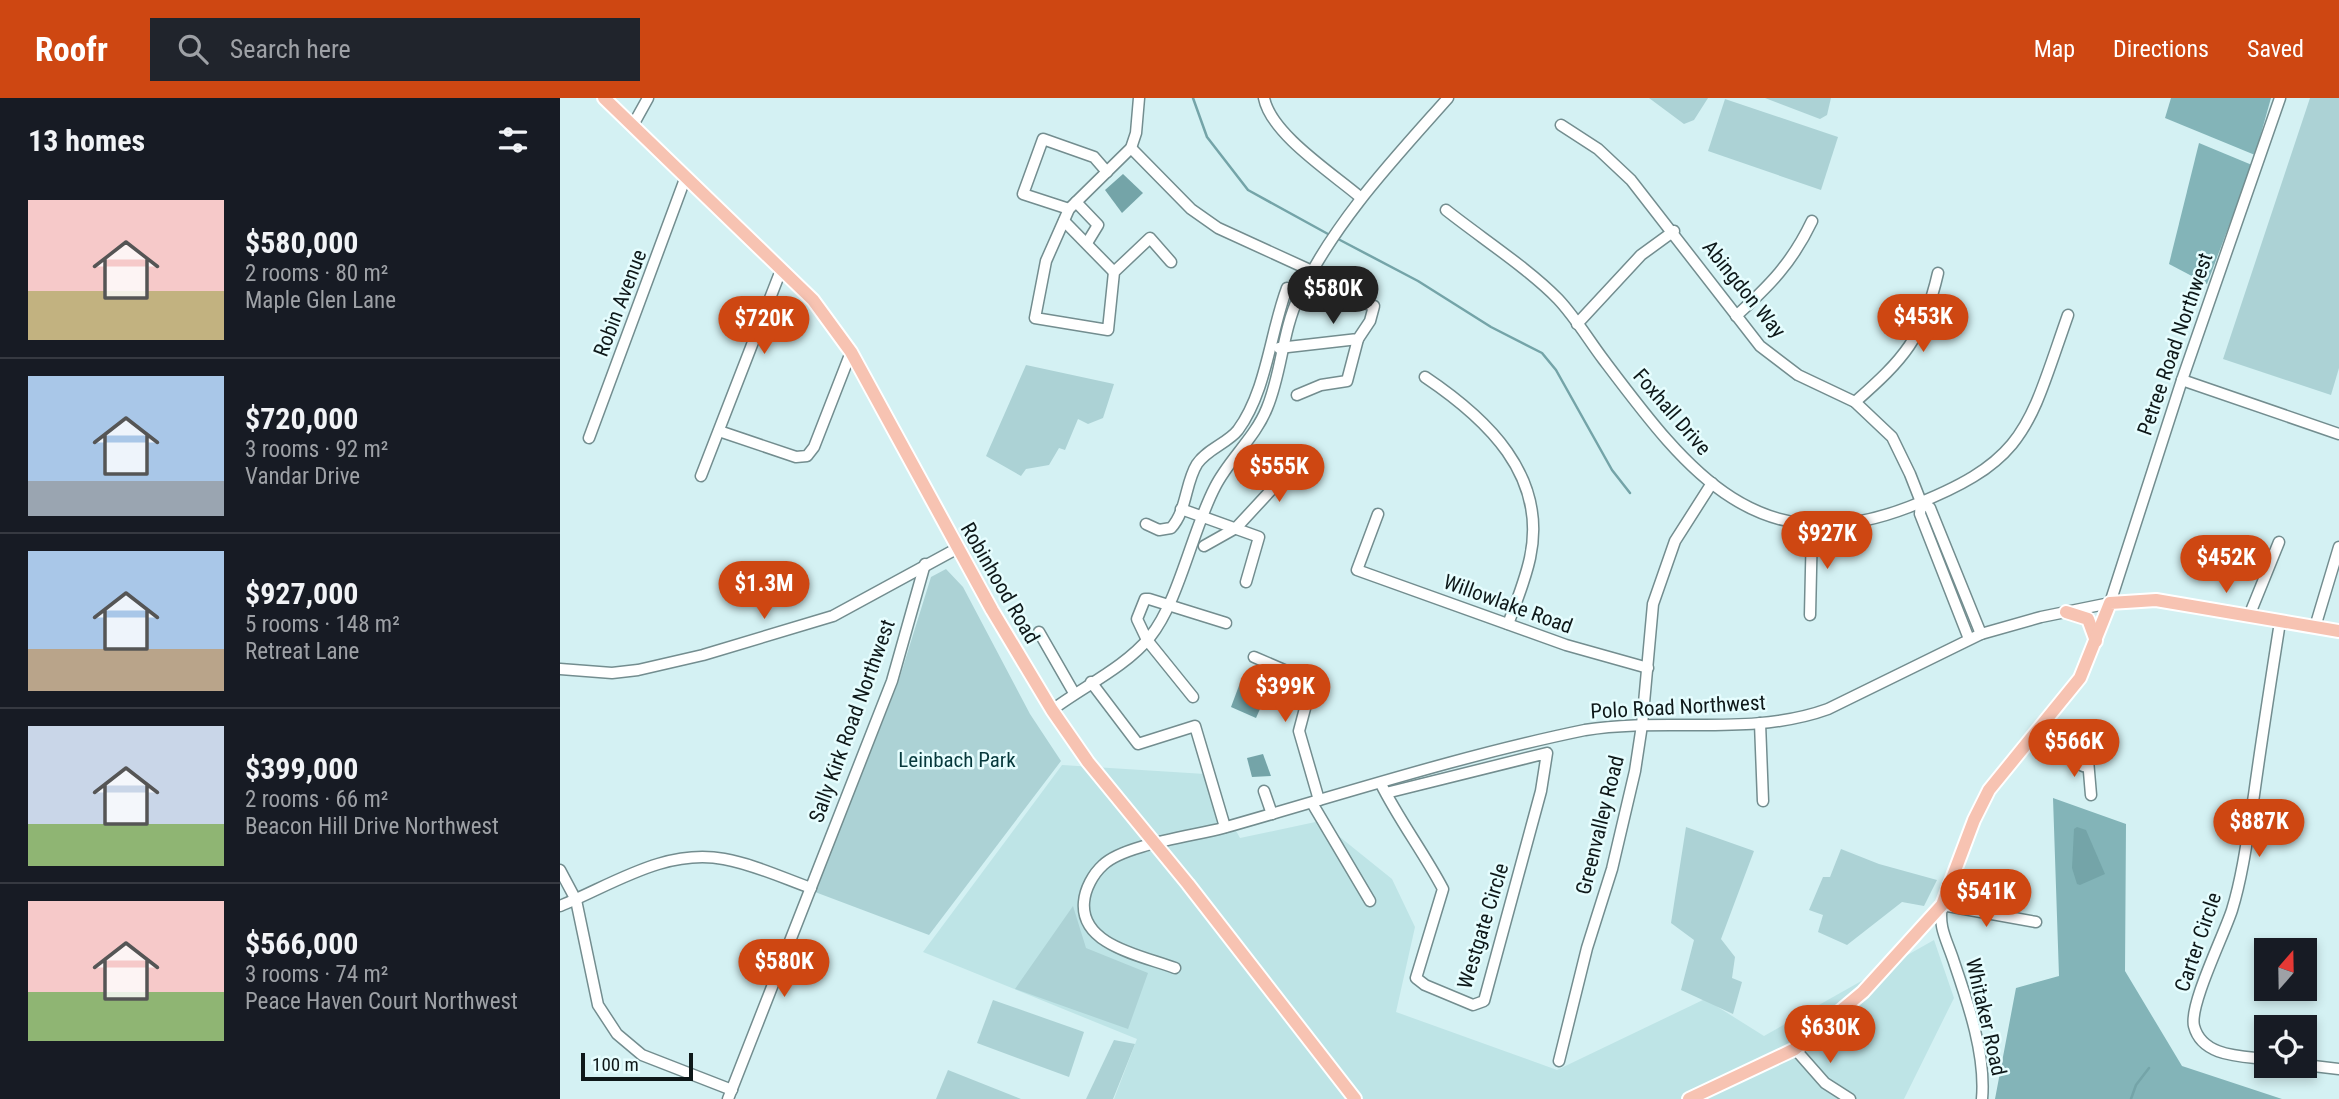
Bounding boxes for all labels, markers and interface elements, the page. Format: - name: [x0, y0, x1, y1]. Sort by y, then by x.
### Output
- search box: [150, 18, 640, 81]
- text: Roofr: [35, 30, 108, 69]
- icon: search: [174, 30, 212, 68]
- text: Search here: [230, 34, 351, 64]
- text: Map: [2034, 35, 2075, 63]
- text: Directions: [2113, 35, 2209, 63]
- text: Saved: [2247, 35, 2304, 63]
- icon: filters: [494, 121, 532, 159]
- text: 13 homes: [28, 123, 145, 158]
- text: $580,000: [245, 225, 358, 260]
- icon: home: [84, 228, 168, 312]
- street label: Abingdon Way: [1698, 236, 1791, 343]
- street label: Robin Avenue: [589, 246, 651, 360]
- street label: Petree Road Northwest: [2133, 250, 2217, 438]
- text: 2 rooms · 80 m²: [245, 260, 388, 287]
- pin: $580K: [1284, 266, 1382, 326]
- text: $580K: [1303, 275, 1363, 302]
- text: Maple Glen Lane: [245, 287, 396, 314]
- pin: $453K: [1874, 294, 1972, 354]
- pin: $720K: [715, 296, 813, 356]
- text: $453K: [1893, 303, 1953, 330]
- text: $720K: [734, 305, 794, 332]
- street label: Foxhall Drive: [1628, 364, 1716, 460]
- text: $720,000: [245, 401, 358, 436]
- icon: home: [84, 404, 168, 488]
- text: 3 rooms · 92 m²: [245, 436, 388, 463]
- pin: $555K: [1230, 444, 1328, 504]
- text: $555K: [1249, 453, 1309, 480]
- text: Vandar Drive: [245, 463, 360, 490]
- pin: $927K: [1778, 512, 1876, 571]
- street label: Robinhood Road: [956, 518, 1044, 648]
- text: $927K: [1797, 520, 1857, 547]
- pin: $452K: [2177, 536, 2275, 595]
- text: $452K: [2196, 544, 2256, 571]
- pin: $1.3M: [715, 561, 813, 621]
- text: $1.3M: [735, 570, 794, 597]
- street label: Willowlake Road: [1440, 570, 1576, 638]
- text: $927,000: [245, 576, 358, 611]
- icon: home: [84, 579, 168, 663]
- text: 5 rooms · 148 m²: [245, 611, 400, 638]
- street label: Sally Kirk Road Northwest: [804, 616, 900, 826]
- text: Retreat Lane: [245, 638, 359, 665]
- pin: $399K: [1236, 664, 1334, 724]
- text: $399K: [1255, 673, 1315, 700]
- street label: Polo Road Northwest: [1590, 690, 1766, 724]
- pin: $566K: [2025, 720, 2123, 779]
- text: $566K: [2044, 728, 2104, 755]
- park label: Leinbach Park: [898, 748, 1016, 772]
- text: $399,000: [245, 751, 358, 786]
- street label: Greenvalley Road: [1571, 753, 1629, 897]
- icon: home: [84, 754, 168, 838]
- text: 2 rooms · 66 m²: [245, 786, 388, 813]
- pin: $887K: [2210, 800, 2308, 859]
- text: $887K: [2229, 808, 2289, 835]
- text: Beacon Hill Drive Northwest: [245, 813, 499, 840]
- street label: Westgate Circle: [1453, 860, 1514, 992]
- pin: $541K: [1937, 870, 2035, 929]
- text: $541K: [1956, 878, 2016, 905]
- street label: Carter Circle: [2170, 889, 2226, 995]
- text: $566,000: [245, 926, 358, 961]
- icon: home: [84, 929, 168, 1013]
- north arrow: [2254, 938, 2317, 1001]
- map controls: [2254, 938, 2317, 1078]
- pin: $580K: [735, 940, 833, 999]
- text: $580K: [754, 948, 814, 975]
- street label: Whitaker Road: [1961, 956, 2011, 1078]
- text: 3 rooms · 74 m²: [245, 961, 388, 988]
- text: Peace Haven Court Northwest: [245, 988, 518, 1015]
- pin: $630K: [1781, 1006, 1879, 1065]
- text: $630K: [1800, 1014, 1860, 1041]
- button: locate: [2254, 1015, 2317, 1078]
- scale bar: [581, 1050, 693, 1082]
- text: 100 m: [592, 1053, 639, 1076]

